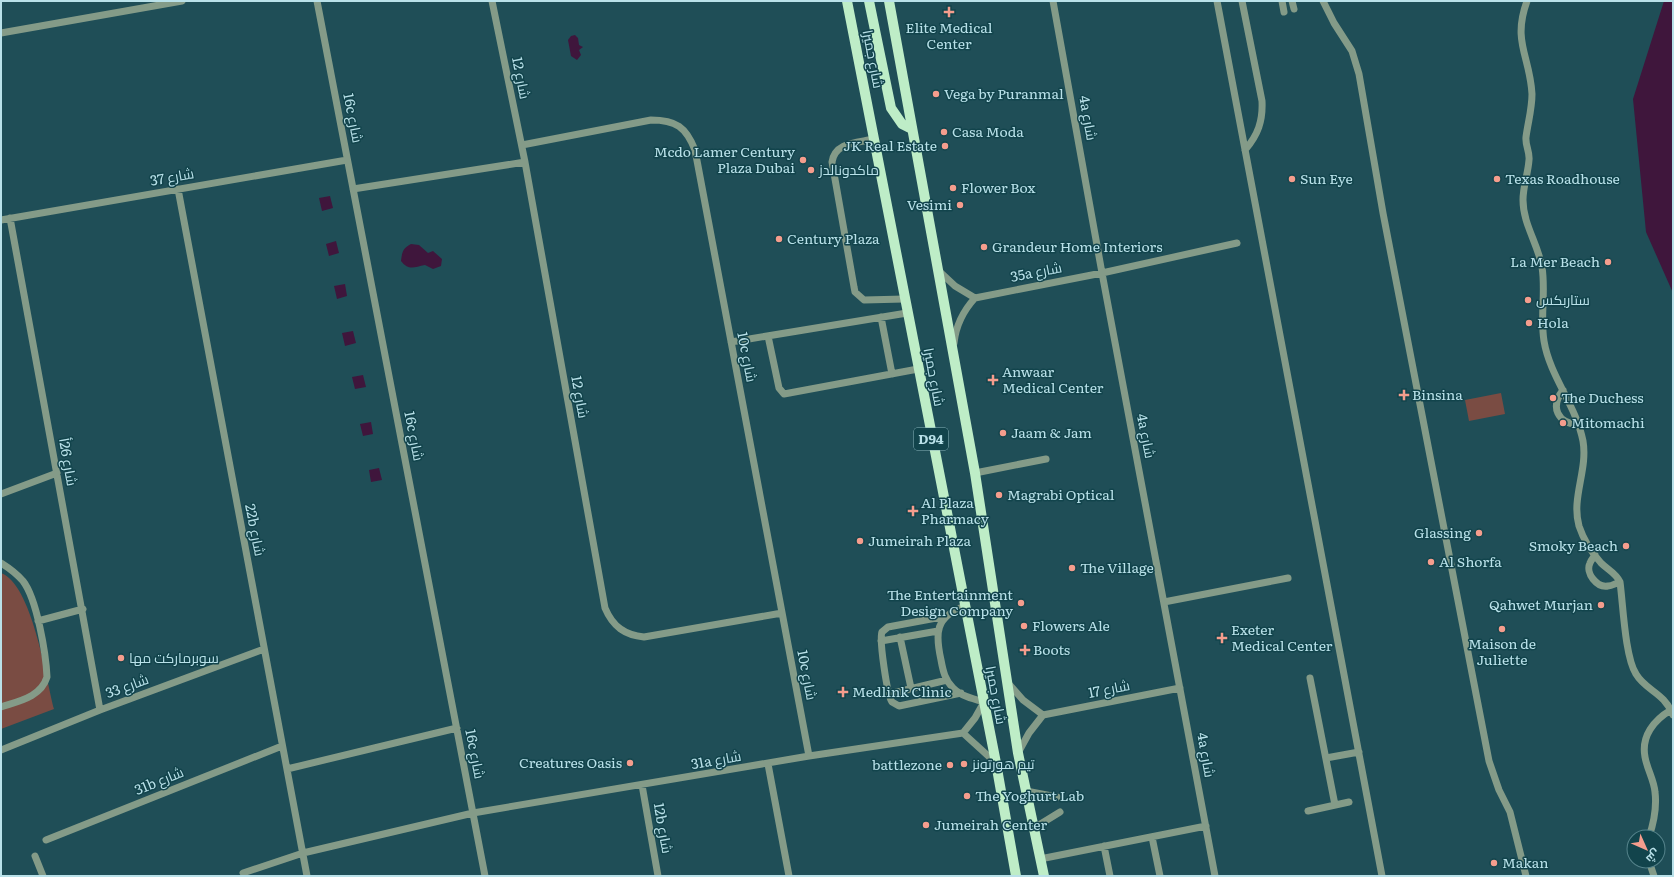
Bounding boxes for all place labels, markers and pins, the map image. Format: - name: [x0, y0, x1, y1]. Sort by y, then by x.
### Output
- marker: Elite Medical Center: [943, 6, 955, 18]
- place label: Elite Medical Center: [906, 17, 993, 53]
- place label: Vega by Puranmal: [944, 83, 1064, 103]
- marker: Vega by Puranmal: [931, 89, 941, 99]
- place label: Casa Moda: [952, 121, 1024, 141]
- marker: Casa Moda: [939, 127, 949, 137]
- place label: JK Real Estate: [843, 135, 937, 155]
- place label: Mcdo Lamer Century Plaza Dubai: [654, 141, 796, 177]
- marker: JK Real Estate: [940, 141, 950, 151]
- marker: Mcdo Lamer Century Plaza Dubai: [798, 155, 808, 165]
- place label: ماكدونالدز: [818, 159, 879, 179]
- marker: ماكدونالدز: [806, 165, 816, 175]
- place label: Sun Eye: [1300, 168, 1353, 188]
- place label: Texas Roadhouse: [1505, 168, 1620, 188]
- marker: Sun Eye: [1287, 174, 1297, 184]
- marker: Texas Roadhouse: [1492, 174, 1502, 184]
- place label: Flower Box: [961, 177, 1035, 197]
- marker: Flower Box: [948, 183, 958, 193]
- place label: Vesimi: [907, 194, 952, 214]
- marker: Vesimi: [955, 200, 965, 210]
- place label: Century Plaza: [787, 228, 880, 248]
- marker: Century Plaza: [774, 234, 784, 244]
- place label: Grandeur Home Interiors: [992, 236, 1162, 256]
- marker: Grandeur Home Interiors: [979, 242, 989, 252]
- place label: La Mer Beach: [1510, 251, 1600, 271]
- marker: La Mer Beach: [1603, 257, 1613, 267]
- place label: ستاربكس: [1536, 289, 1590, 309]
- marker: ستاربكس: [1523, 295, 1533, 305]
- place label: Hola: [1537, 312, 1569, 332]
- marker: Hola: [1524, 318, 1534, 328]
- place label: Anwaar Medical Center: [1002, 361, 1104, 397]
- marker: Anwaar Medical Center: [987, 374, 999, 386]
- place label: Binsina: [1412, 384, 1463, 404]
- place label: The Duchess: [1561, 387, 1644, 407]
- marker: Binsina: [1399, 390, 1409, 400]
- marker: The Duchess: [1548, 393, 1558, 403]
- place label: Mitomachi: [1571, 412, 1645, 432]
- marker: Mitomachi: [1558, 418, 1568, 428]
- place label: Jaam & Jam: [1011, 422, 1092, 442]
- marker: Jaam & Jam: [998, 428, 1008, 438]
- place label: Magrabi Optical: [1007, 484, 1115, 504]
- marker: Magrabi Optical: [994, 490, 1004, 500]
- place label: Al Plaza Pharmacy: [921, 492, 990, 528]
- marker: Al Plaza Pharmacy: [908, 506, 918, 516]
- place label: Glassing: [1414, 522, 1471, 542]
- marker: Glassing: [1474, 528, 1484, 538]
- place label: Jumeirah Plaza: [868, 530, 971, 550]
- place label: Smoky Beach: [1529, 535, 1618, 555]
- marker: Jumeirah Plaza: [855, 536, 865, 546]
- marker: Smoky Beach: [1621, 541, 1631, 551]
- place label: Al Shorfa: [1439, 551, 1502, 571]
- place label: The Village: [1080, 557, 1154, 577]
- marker: Al Shorfa: [1426, 557, 1436, 567]
- marker: The Village: [1067, 563, 1077, 573]
- place label: The Entertainment Design Company: [887, 584, 1014, 620]
- place label: Qahwet Murjan: [1489, 594, 1593, 614]
- marker: The Entertainment Design Company: [1016, 598, 1026, 608]
- marker: Qahwet Murjan: [1596, 600, 1606, 610]
- place label: Flowers Ale: [1032, 615, 1110, 635]
- place label: Exeter Medical Center: [1231, 619, 1333, 655]
- marker: Flowers Ale: [1019, 621, 1029, 631]
- marker: Maison de Juliette: [1497, 624, 1507, 634]
- marker: Exeter Medical Center: [1216, 632, 1228, 644]
- place label: Maison de Juliette: [1468, 633, 1536, 669]
- place label: Boots: [1033, 639, 1070, 659]
- marker: Boots: [1020, 645, 1030, 655]
- place label: سوبرماركت مها: [129, 647, 219, 667]
- marker: سوبرماركت مها: [116, 653, 126, 663]
- place label: Medlink Clinic: [852, 681, 951, 701]
- marker: Medlink Clinic: [837, 686, 849, 698]
- place label: Creatures Oasis: [519, 752, 622, 772]
- place label: تيم هورتونز: [971, 753, 1035, 774]
- place label: battlezone: [872, 754, 942, 774]
- marker: Creatures Oasis: [625, 758, 635, 768]
- marker: تيم هورتونز: [959, 759, 969, 769]
- marker: battlezone: [945, 760, 955, 770]
- place label: The Yoghurt Lab: [975, 785, 1084, 805]
- marker: The Yoghurt Lab: [962, 791, 972, 801]
- place label: Jumeirah Center: [934, 814, 1047, 834]
- marker: Jumeirah Center: [921, 820, 931, 830]
- place label: Makan: [1502, 852, 1549, 872]
- marker: Makan: [1489, 858, 1499, 868]

